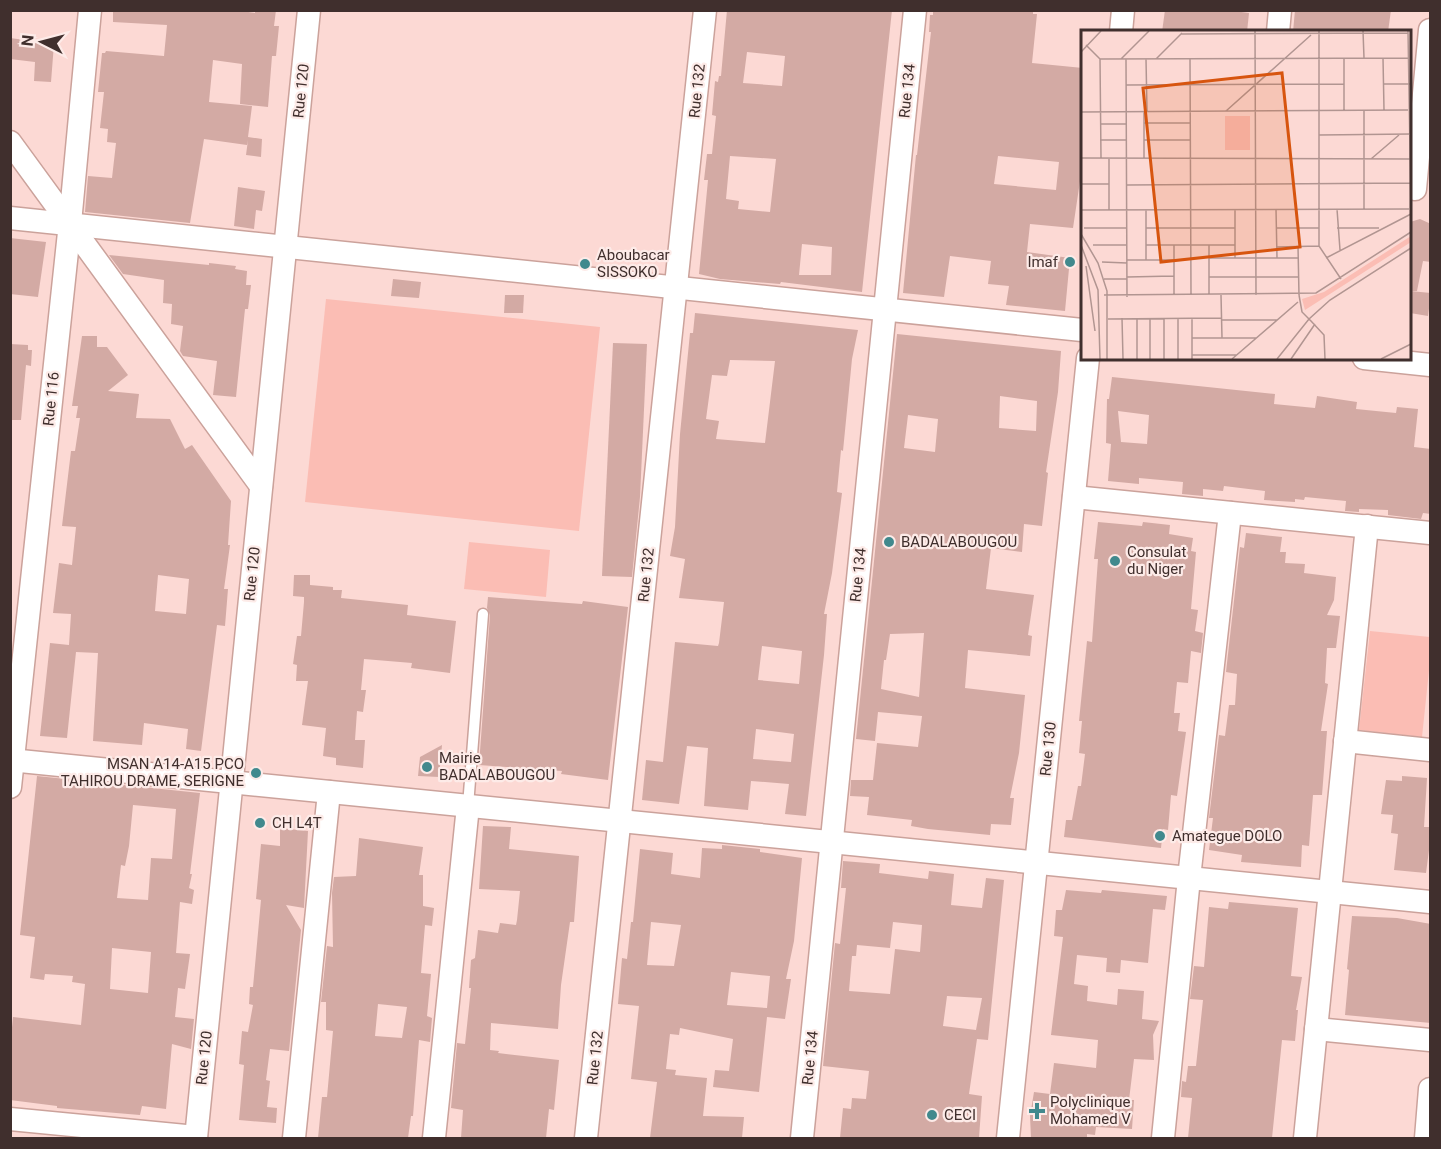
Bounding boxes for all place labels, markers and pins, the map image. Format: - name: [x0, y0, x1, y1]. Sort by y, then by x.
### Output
- place label: Aboubacar SISSOKO: [597, 246, 670, 281]
- place label: Imaf: [1027, 253, 1059, 271]
- marker: Imaf: [1063, 255, 1077, 269]
- marker: Aboubacar SISSOKO: [578, 257, 592, 271]
- place label: BADALABOUGOU: [901, 533, 1017, 551]
- marker: BADALABOUGOU: [882, 535, 896, 549]
- place label: Consulat du Niger: [1127, 543, 1186, 578]
- marker: Consulat du Niger: [1108, 554, 1122, 568]
- place label: Mairie BADALABOUGOU: [439, 749, 555, 784]
- place label: MSAN A14-A15 PCO TAHIROU DRAME, SERIGNE: [61, 755, 244, 790]
- marker: Mairie BADALABOUGOU: [420, 760, 434, 774]
- marker: MSAN A14-A15 PCO TAHIROU DRAME, SERIGNE: [249, 766, 263, 780]
- place label: CH L4T: [272, 814, 322, 832]
- marker: CH L4T: [253, 816, 267, 830]
- place label: Amategue DOLO: [1172, 827, 1282, 845]
- marker: Amategue DOLO: [1153, 829, 1167, 843]
- place label: Polyclinique Mohamed V: [1050, 1093, 1131, 1128]
- marker: Polyclinique Mohamed V: [1028, 1102, 1046, 1120]
- place label: CECI: [944, 1106, 976, 1124]
- marker: CECI: [925, 1108, 939, 1122]

